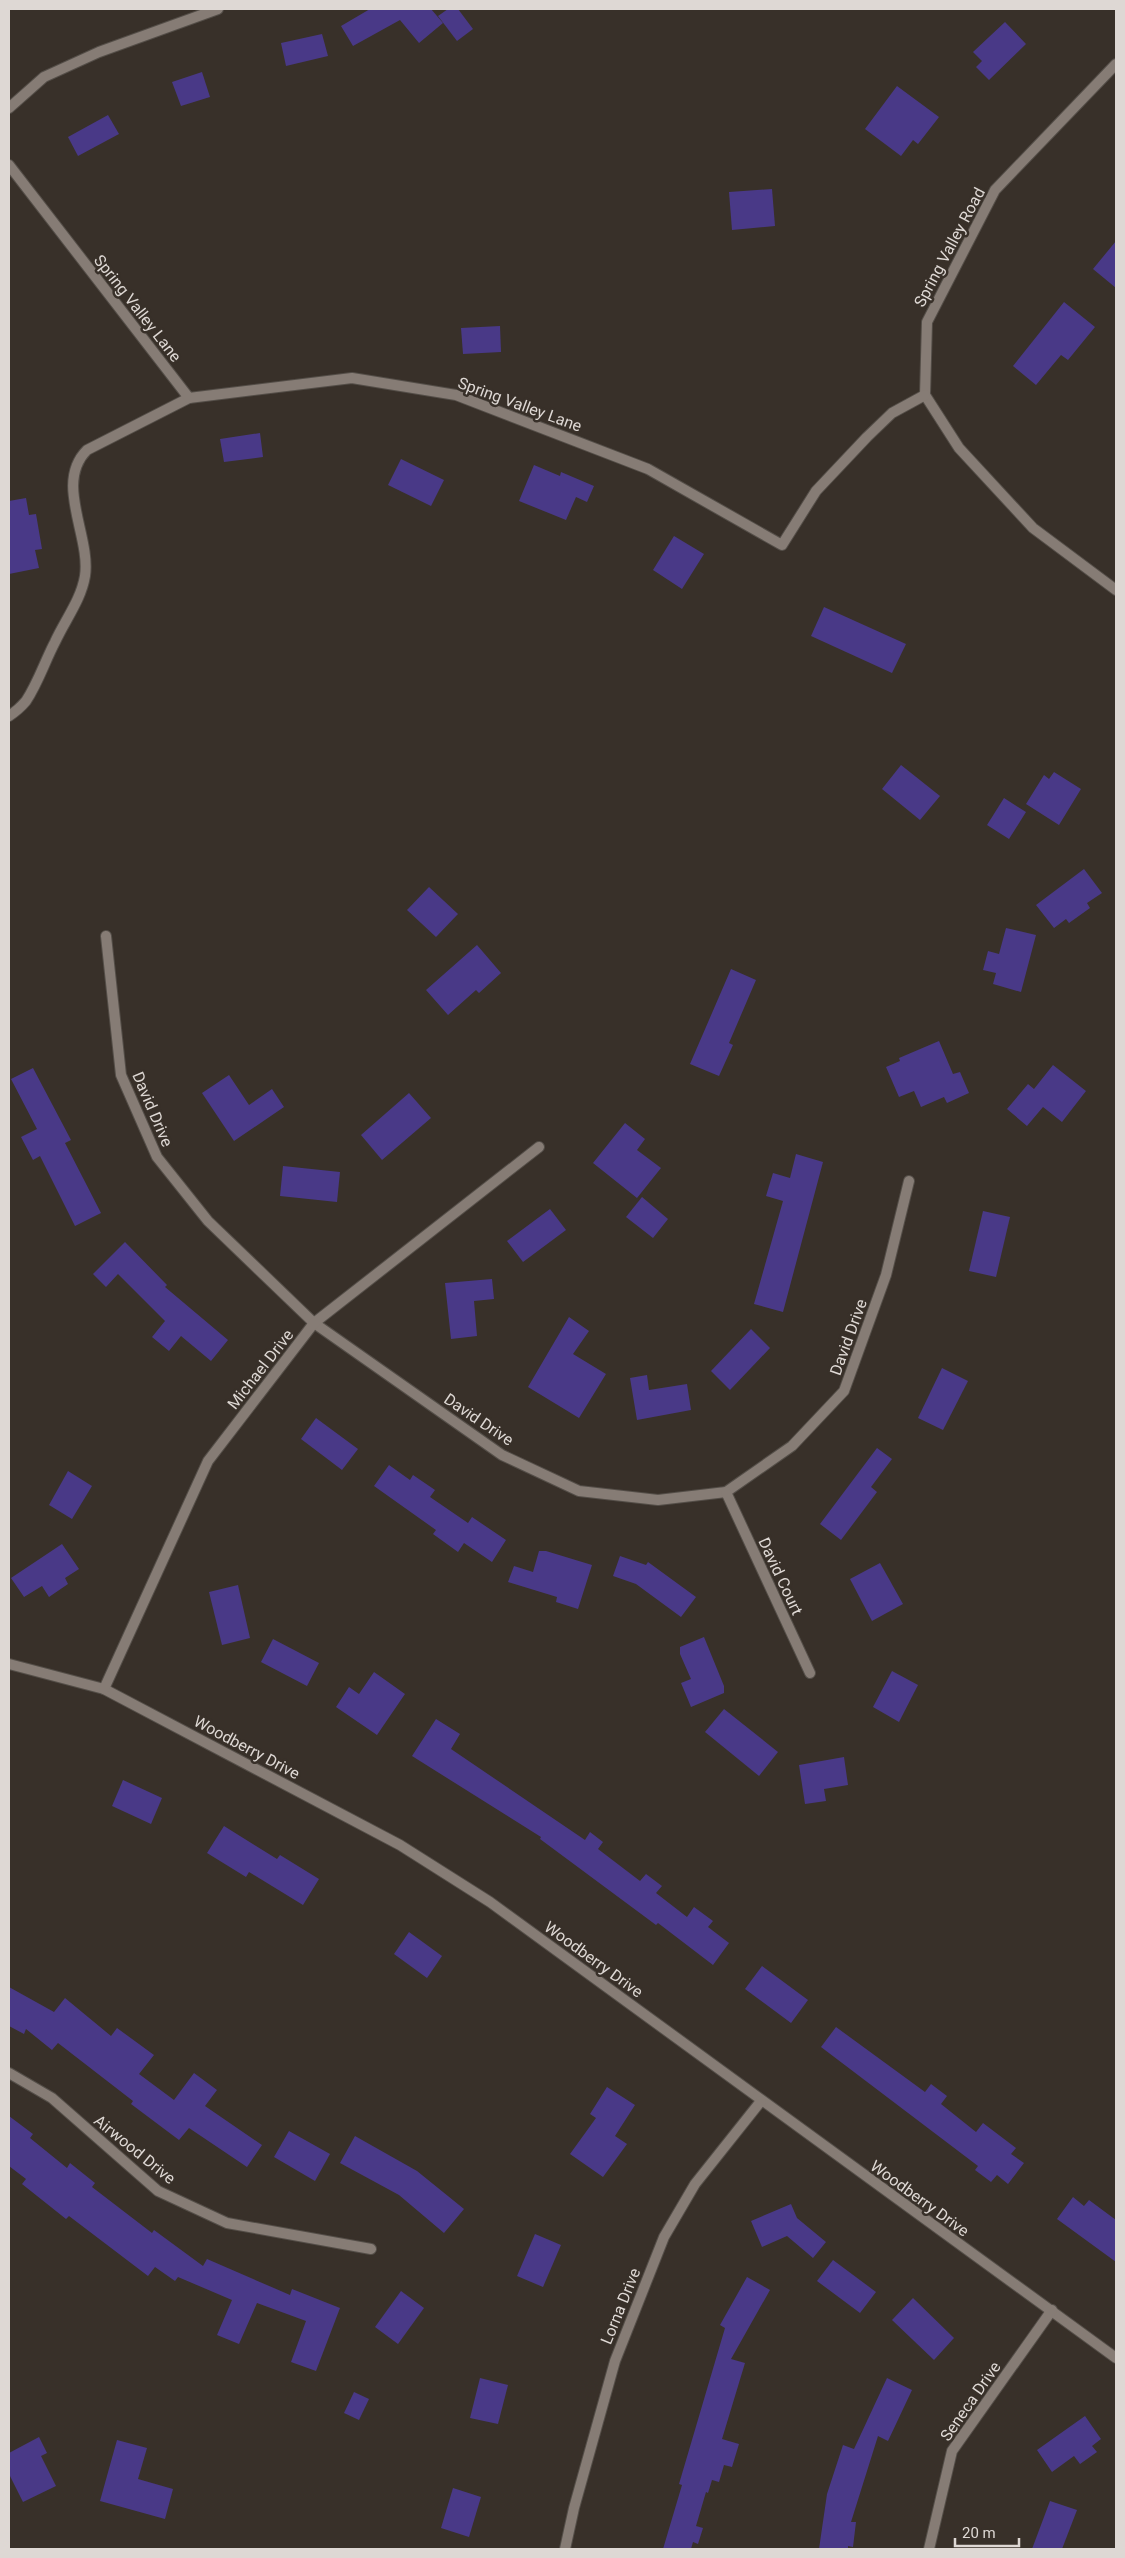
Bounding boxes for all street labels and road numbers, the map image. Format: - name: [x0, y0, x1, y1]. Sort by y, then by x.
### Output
- street label: Spring Valley Road: [910, 184, 989, 310]
- street label: Spring Valley Lane: [90, 251, 185, 366]
- street label: Spring Valley Lane: [455, 373, 584, 436]
- street label: David Drive: [128, 1069, 177, 1150]
- street label: David Drive: [826, 1296, 871, 1378]
- street label: Michael Drive: [223, 1326, 297, 1413]
- street label: David Drive: [440, 1389, 517, 1450]
- street label: David Court: [754, 1535, 807, 1618]
- street label: Woodberry Drive: [191, 1712, 303, 1783]
- street label: Woodberry Drive: [541, 1917, 647, 2002]
- street label: Airwood Drive: [90, 2111, 179, 2188]
- street label: Woodberry Drive: [867, 2156, 973, 2241]
- street label: Lorna Drive: [597, 2265, 644, 2347]
- street label: Seneca Drive: [936, 2358, 1005, 2445]

